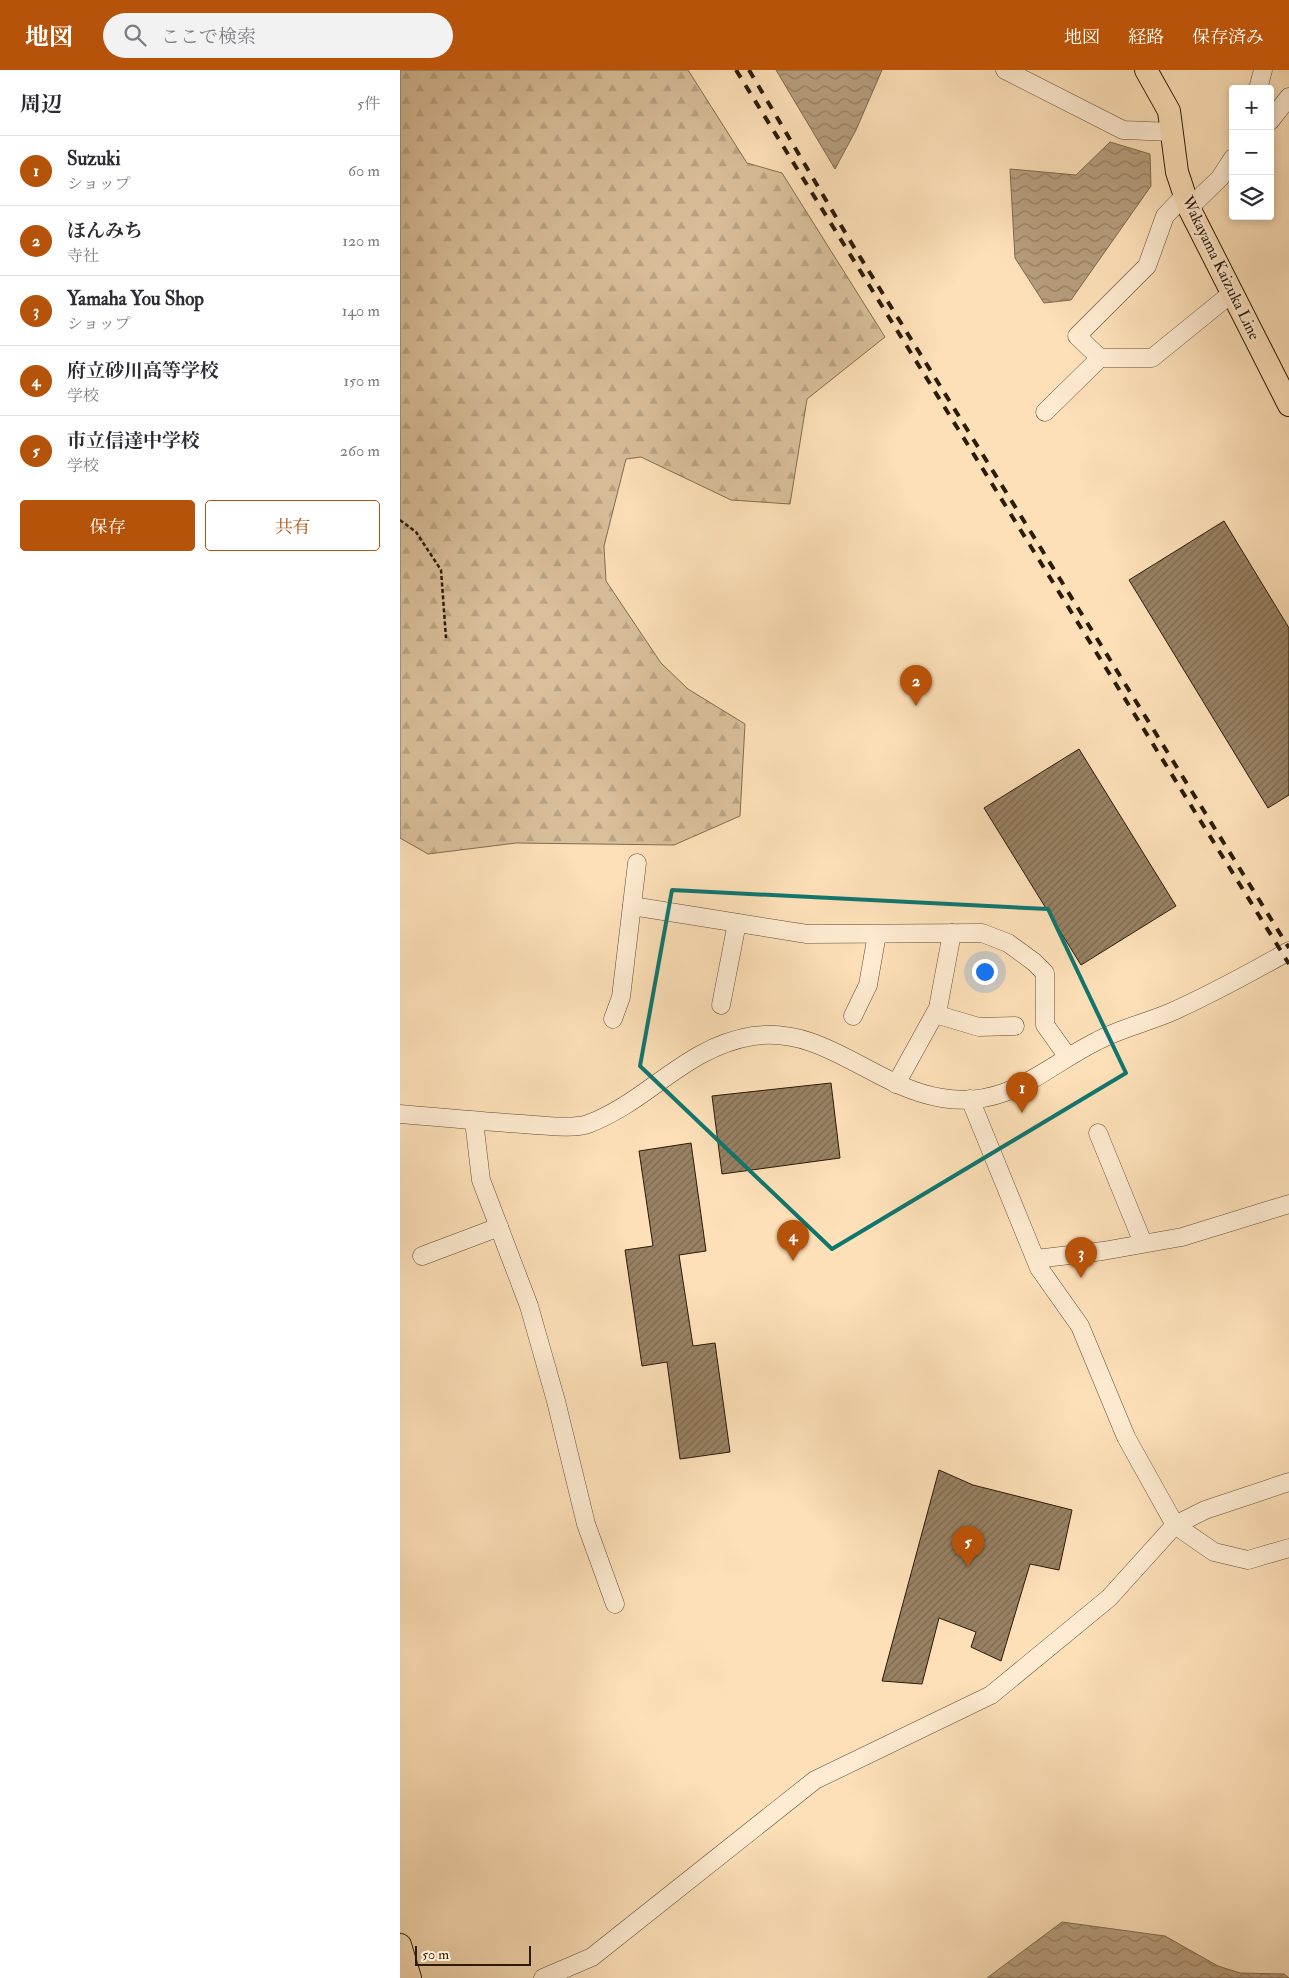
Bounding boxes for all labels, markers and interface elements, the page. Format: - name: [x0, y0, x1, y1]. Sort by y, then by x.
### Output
- search box: [103, 13, 453, 58]
- icon: search: [121, 21, 149, 49]
- text: 地図: [25, 22, 73, 53]
- text: ここで検索: [161, 25, 256, 49]
- text: 地図: [1064, 26, 1100, 49]
- text: 経路: [1128, 26, 1164, 49]
- text: 保存済み: [1192, 26, 1264, 49]
- map controls: [1229, 85, 1274, 220]
- button: +: [1229, 85, 1274, 130]
- text: 周辺: [20, 91, 62, 118]
- text: 5件: [357, 94, 380, 114]
- button: −: [1229, 130, 1274, 175]
- text: Suzuki: [67, 147, 121, 171]
- text: 1: [33, 161, 39, 181]
- text: 60 m: [348, 161, 380, 181]
- text: ショップ: [67, 174, 131, 194]
- button: layers: [1229, 175, 1274, 220]
- street label: Wakayama Kaizuka Line: [1177, 192, 1265, 343]
- text: ほんみち: [67, 219, 143, 243]
- text: 2: [32, 231, 40, 251]
- text: 120 m: [342, 231, 380, 251]
- text: 寺社: [67, 246, 99, 266]
- text: Yamaha You Shop: [67, 287, 204, 311]
- text: 3: [33, 301, 39, 321]
- text: 140 m: [342, 301, 380, 321]
- text: ショップ: [67, 314, 131, 334]
- text: 府立砂川高等学校: [67, 359, 219, 383]
- text: 4: [32, 371, 40, 391]
- text: 150 m: [343, 371, 380, 391]
- text: 学校: [67, 386, 99, 406]
- text: 市立信達中学校: [67, 429, 200, 453]
- text: 5: [32, 441, 40, 461]
- text: 260 m: [340, 441, 380, 461]
- text: 学校: [67, 456, 99, 476]
- button: 保存: [20, 500, 195, 551]
- button: 共有: [205, 500, 380, 551]
- pin: 2: [900, 665, 932, 706]
- your location: [972, 959, 998, 985]
- pin: 1: [1006, 1072, 1038, 1113]
- pin: 4: [777, 1220, 809, 1261]
- pin: 3: [1065, 1237, 1097, 1278]
- pin: 5: [952, 1526, 984, 1567]
- scale bar: [415, 1943, 531, 1966]
- text: 50 m: [422, 1946, 449, 1963]

